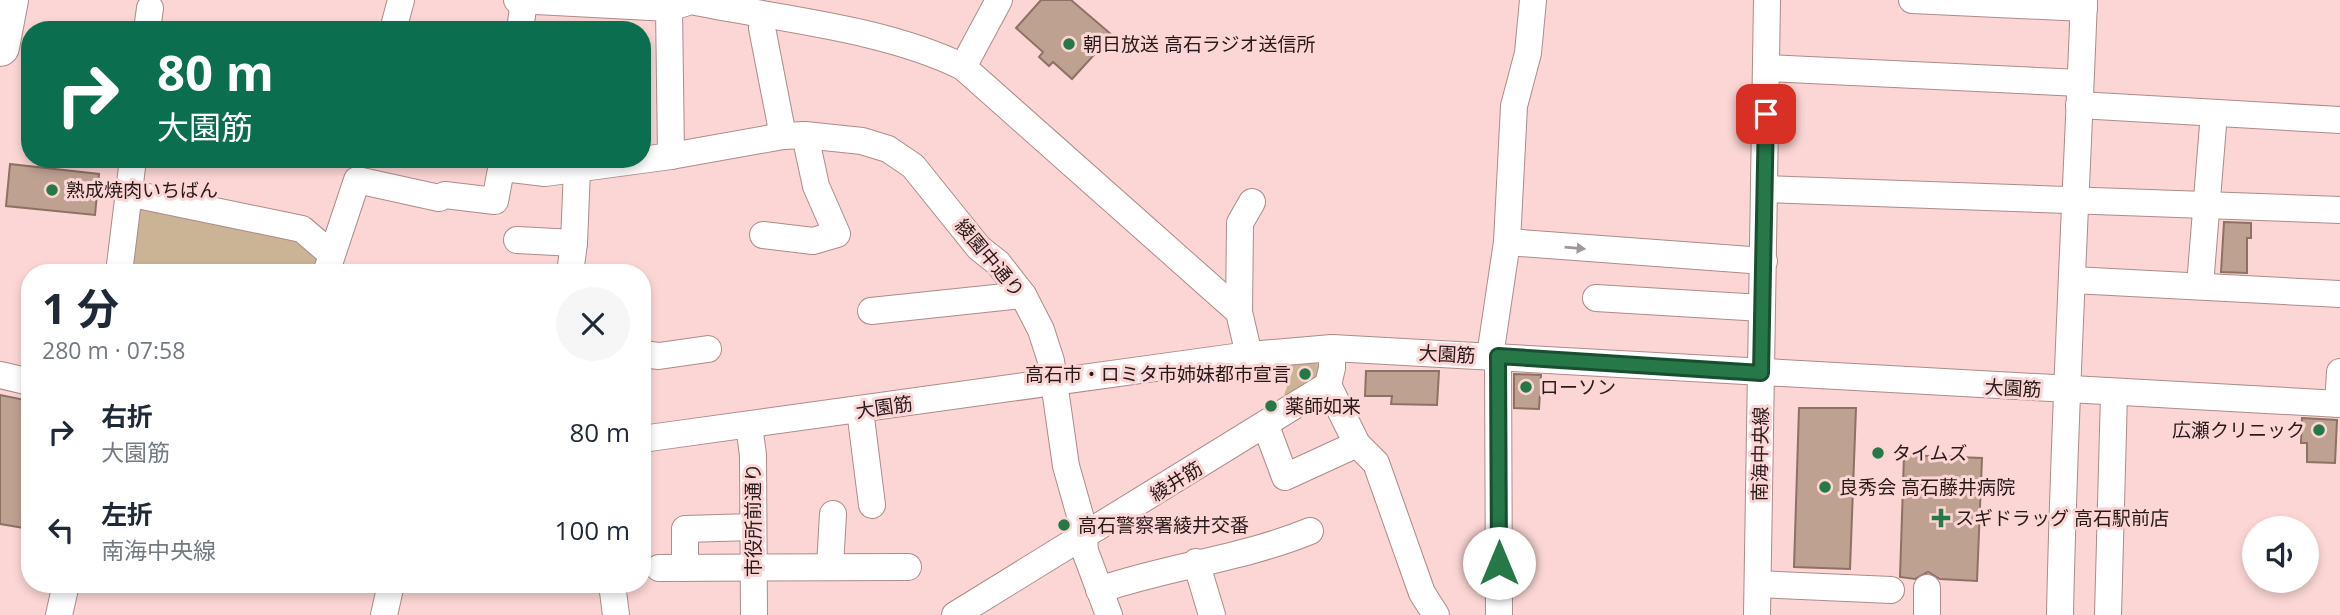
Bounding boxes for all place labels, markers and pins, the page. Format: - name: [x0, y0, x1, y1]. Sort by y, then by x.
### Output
- place label: 朝日放送 高石ラジオ送信所: [1083, 31, 1316, 57]
- marker: 朝日放送 高石ラジオ送信所: [1061, 36, 1077, 52]
- pin: [1736, 84, 1796, 144]
- place label: 熟成焼肉いちばん: [66, 177, 218, 203]
- marker: 熟成焼肉いちばん: [44, 182, 60, 198]
- place label: 高石市・ロミタ市姉妹都市宣言: [1025, 361, 1291, 387]
- marker: 高石市・ロミタ市姉妹都市宣言: [1297, 366, 1313, 382]
- place label: ローソン: [1540, 374, 1616, 400]
- marker: ローソン: [1518, 379, 1534, 395]
- place label: 薬師如来: [1285, 393, 1361, 419]
- marker: 薬師如来: [1263, 398, 1279, 414]
- place label: 広瀬クリニック: [2172, 417, 2305, 443]
- marker: 広瀬クリニック: [2311, 422, 2327, 438]
- place label: タイムズ: [1892, 440, 1968, 466]
- marker: タイムズ: [1870, 445, 1886, 461]
- place label: 良秀会 高石藤井病院: [1839, 474, 2015, 500]
- marker: 良秀会 高石藤井病院: [1817, 479, 1833, 495]
- place label: スギドラッグ 高石駅前店: [1955, 505, 2169, 531]
- marker: スギドラッグ 高石駅前店: [1933, 510, 1949, 526]
- place label: 高石警察署綾井交番: [1078, 512, 1249, 538]
- marker: 高石警察署綾井交番: [1056, 517, 1072, 533]

